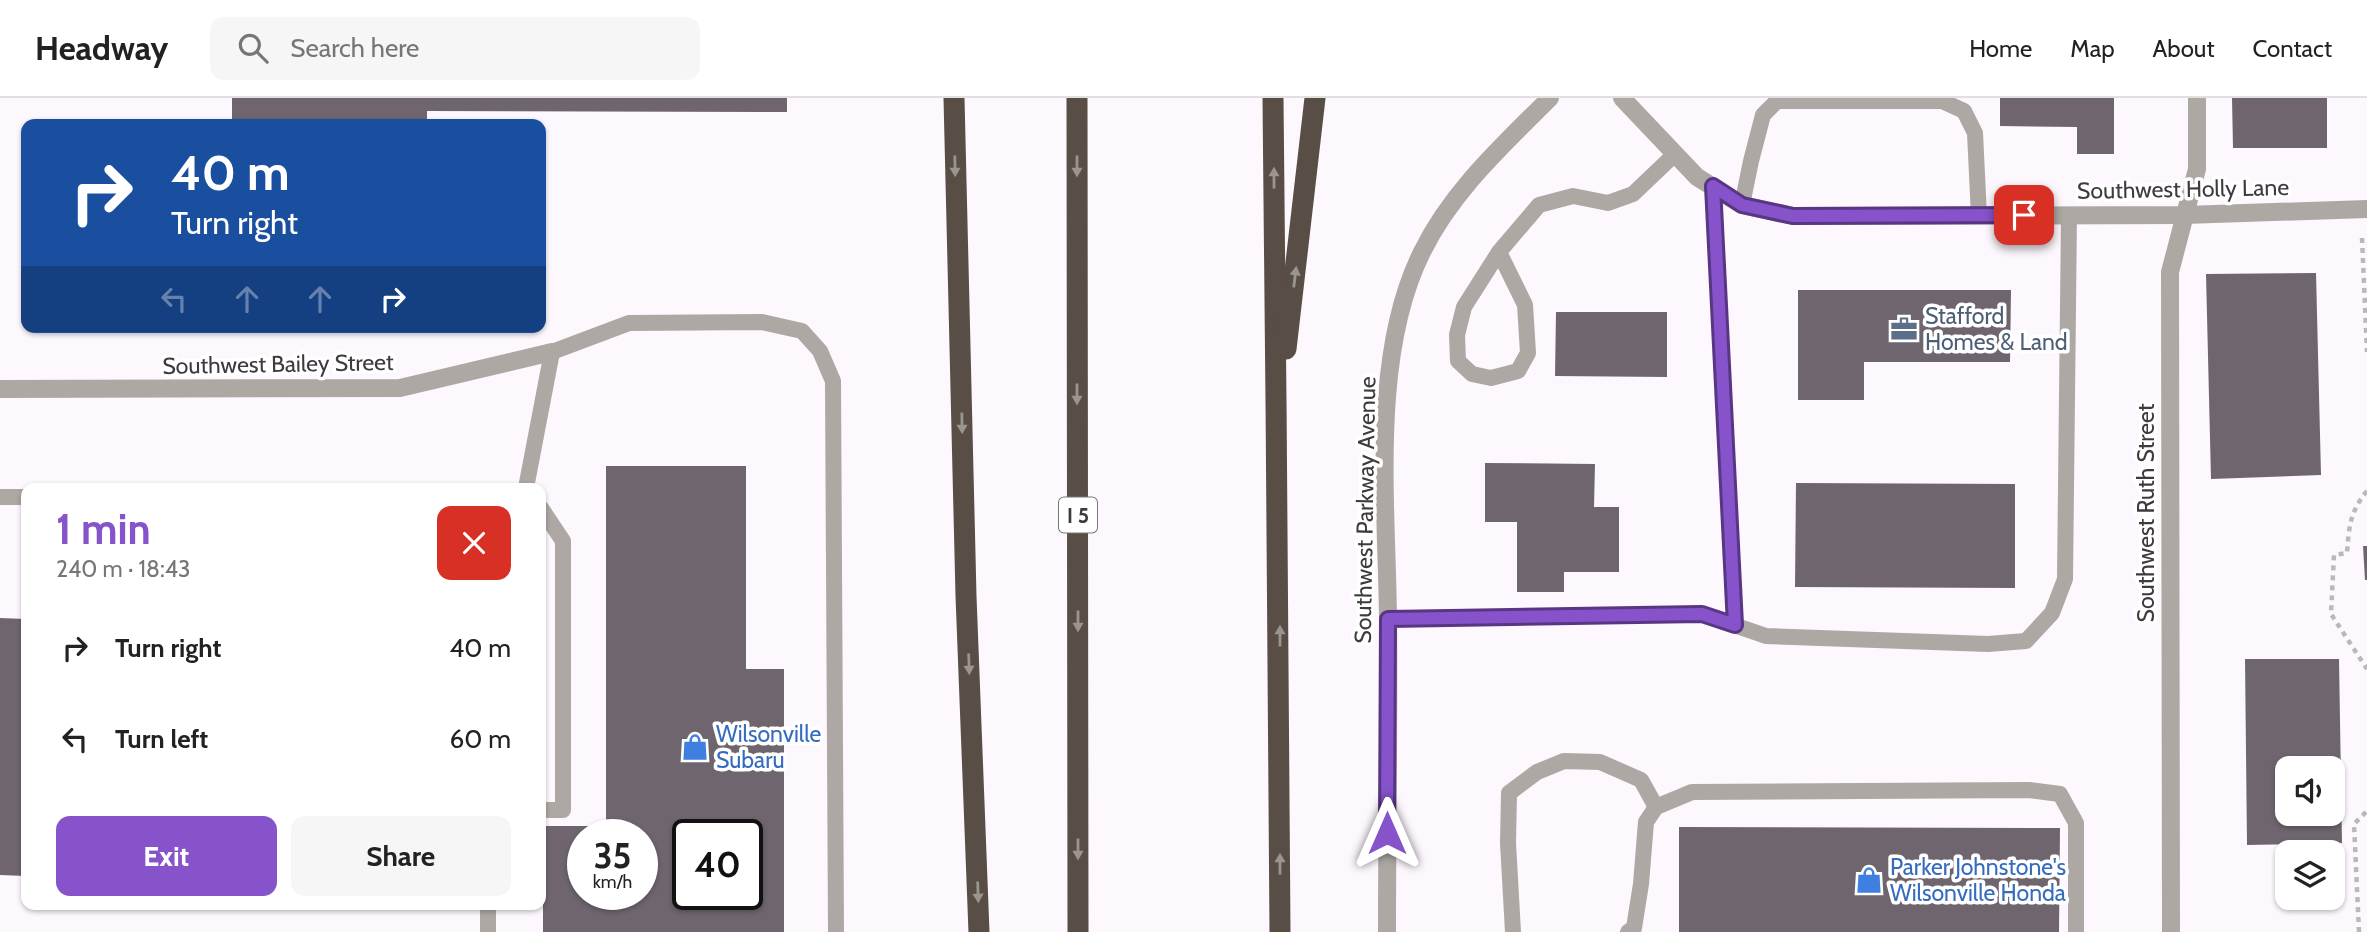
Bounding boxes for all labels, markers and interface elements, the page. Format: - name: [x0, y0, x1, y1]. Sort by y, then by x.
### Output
- search box: [210, 17, 700, 80]
- text: Headway: [35, 28, 168, 68]
- icon: search: [234, 29, 272, 67]
- text: Search here: [290, 32, 419, 64]
- text: Home: [1969, 34, 2032, 63]
- text: Map: [2070, 34, 2115, 63]
- text: About: [2153, 34, 2215, 63]
- text: Contact: [2253, 34, 2332, 63]
- text: 40 m: [171, 143, 290, 202]
- icon: right: [56, 147, 147, 238]
- one-way arrow: [949, 155, 961, 177]
- one-way arrow: [1071, 155, 1083, 177]
- one-way arrow: [1268, 166, 1280, 188]
- street label: Southwest Holly Lane: [2077, 173, 2290, 205]
- pin: [1994, 185, 2054, 245]
- icon: arrive: [2005, 196, 2043, 234]
- text: Turn right: [171, 203, 298, 242]
- one-way arrow: [1289, 266, 1300, 288]
- icon: left: [155, 280, 193, 318]
- icon: ahead: [228, 280, 266, 318]
- icon: ahead: [301, 280, 339, 318]
- icon: right: [374, 280, 412, 318]
- place label: Stafford Homes & Land: [1925, 302, 2068, 356]
- office icon: Stafford Homes & Land: [1889, 314, 1919, 344]
- street label: Southwest Bailey Street: [162, 348, 394, 380]
- street label: Southwest Parkway Avenue: [1349, 376, 1381, 644]
- one-way arrow: [1071, 383, 1083, 405]
- street label: Southwest Ruth Street: [2132, 403, 2160, 623]
- one-way arrow: [956, 412, 967, 434]
- road number: I 5: [1059, 498, 1097, 532]
- text: 1 min: [56, 503, 151, 555]
- button: close: [437, 506, 511, 580]
- text: 240 m · 18:43: [56, 555, 191, 583]
- one-way arrow: [1072, 610, 1084, 632]
- one-way arrow: [1274, 625, 1286, 647]
- icon: right: [56, 629, 94, 667]
- text: Turn right: [115, 632, 221, 664]
- text: 40 m: [449, 632, 511, 664]
- one-way arrow: [963, 654, 974, 676]
- icon: left: [56, 720, 94, 758]
- place label: Wilsonville Subaru: [716, 720, 822, 774]
- text: Turn left: [115, 723, 208, 755]
- text: 60 m: [449, 723, 511, 755]
- shop icon: Wilsonville Subaru: [680, 732, 710, 762]
- map controls: [2275, 756, 2345, 910]
- button: sound: [2275, 756, 2345, 826]
- position arrow: [1350, 796, 1424, 870]
- button: Exit: [56, 816, 277, 896]
- button: Share: [291, 816, 511, 896]
- speed limit sign: 40: [672, 819, 763, 910]
- text: 35: [594, 834, 631, 877]
- one-way arrow: [1072, 838, 1084, 860]
- button: layers: [2275, 840, 2345, 910]
- one-way arrow: [1274, 853, 1286, 875]
- place label: Parker Johnstone's Wilsonville Honda: [1890, 853, 2066, 907]
- shop icon: Parker Johnstone's Wilsonville Honda: [1854, 865, 1884, 895]
- text: km/h: [593, 871, 632, 893]
- one-way arrow: [972, 881, 984, 903]

